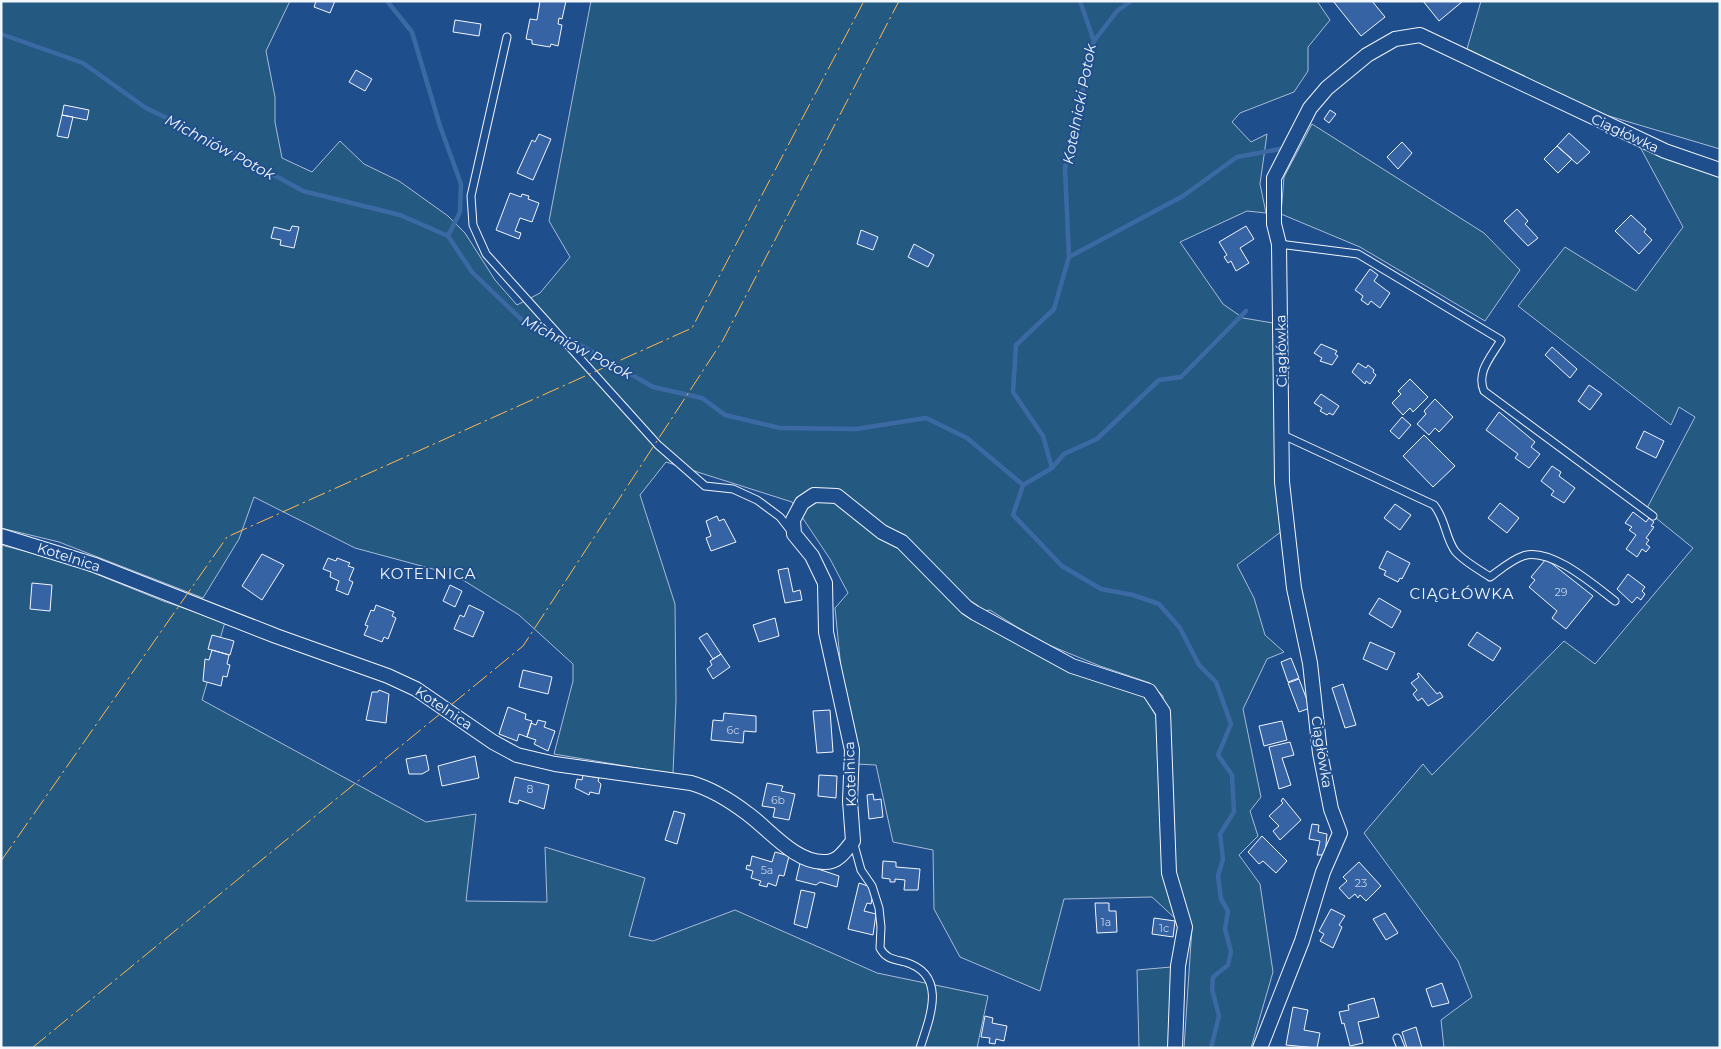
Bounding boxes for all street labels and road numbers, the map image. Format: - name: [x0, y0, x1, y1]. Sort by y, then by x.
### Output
- street label: Ciągłówka: [1588, 109, 1662, 157]
- street label: Ciągłówka: [1271, 314, 1291, 388]
- street label: Kotelnica: [35, 538, 103, 576]
- street label: Kotelnica: [412, 682, 476, 734]
- street label: Ciągłówka: [1307, 715, 1337, 789]
- street label: Kotelnica: [840, 741, 860, 807]

